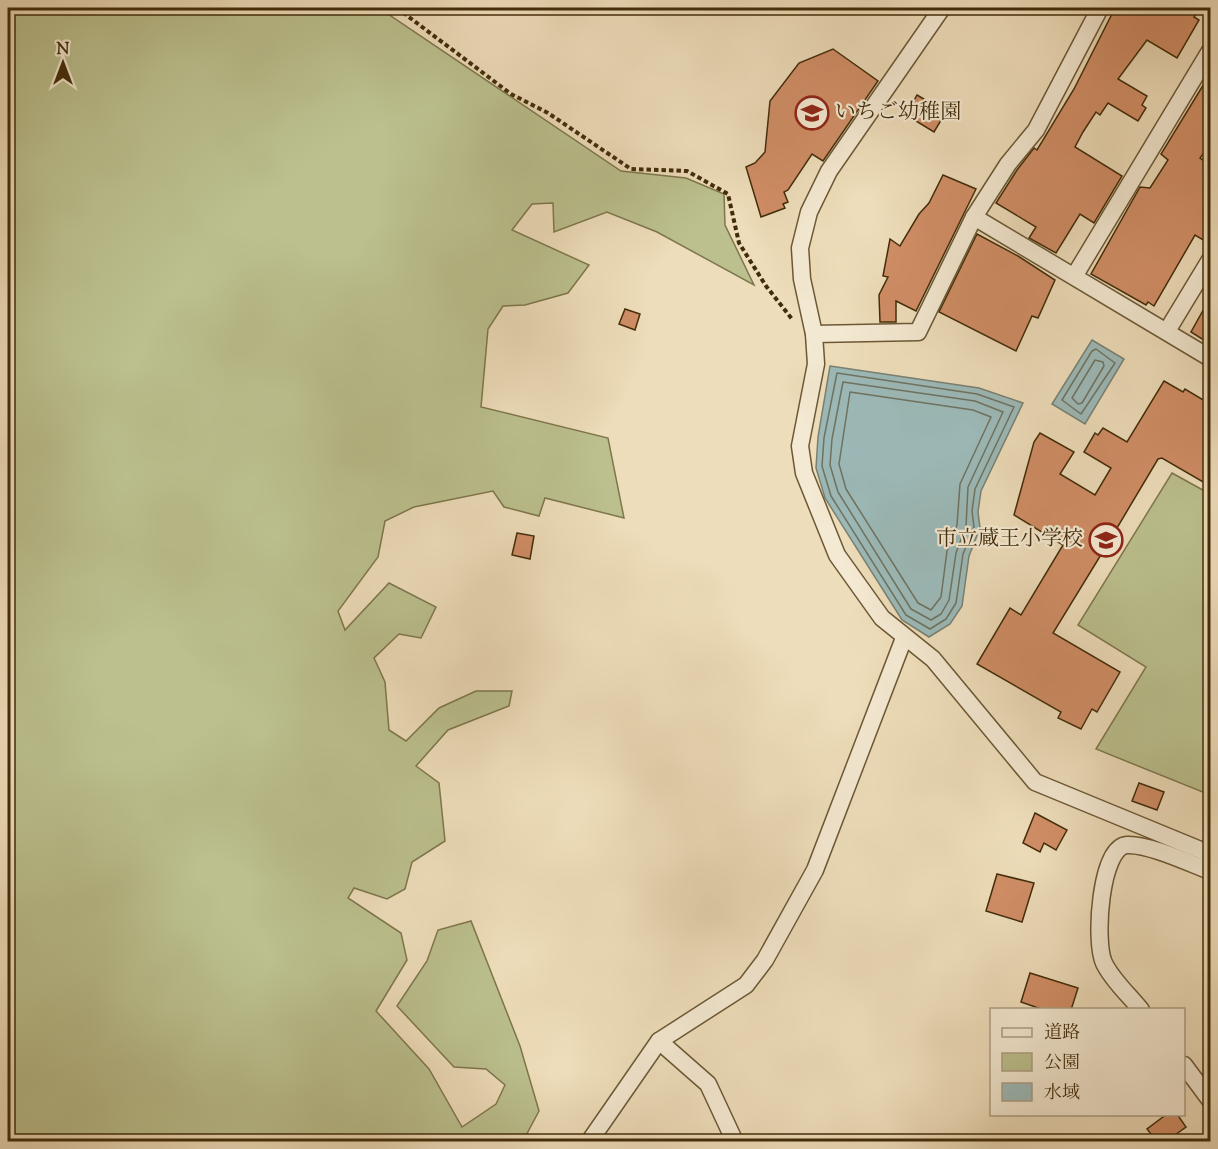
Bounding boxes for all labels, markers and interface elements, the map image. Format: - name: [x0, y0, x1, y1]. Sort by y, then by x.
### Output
- north arrow: [33, 33, 93, 93]
- text: N: [57, 39, 70, 62]
- school or university icon: いちご幼稚園: [794, 95, 830, 131]
- place label: いちご幼稚園: [835, 98, 961, 128]
- school or university icon: 市立蔵王小学校: [1088, 522, 1124, 558]
- place label: 市立蔵王小学校: [936, 525, 1083, 555]
- legend: [990, 1008, 1185, 1116]
- text: 道路: [1044, 1021, 1080, 1047]
- text: 公園: [1044, 1051, 1080, 1077]
- text: 水域: [1044, 1081, 1080, 1107]

